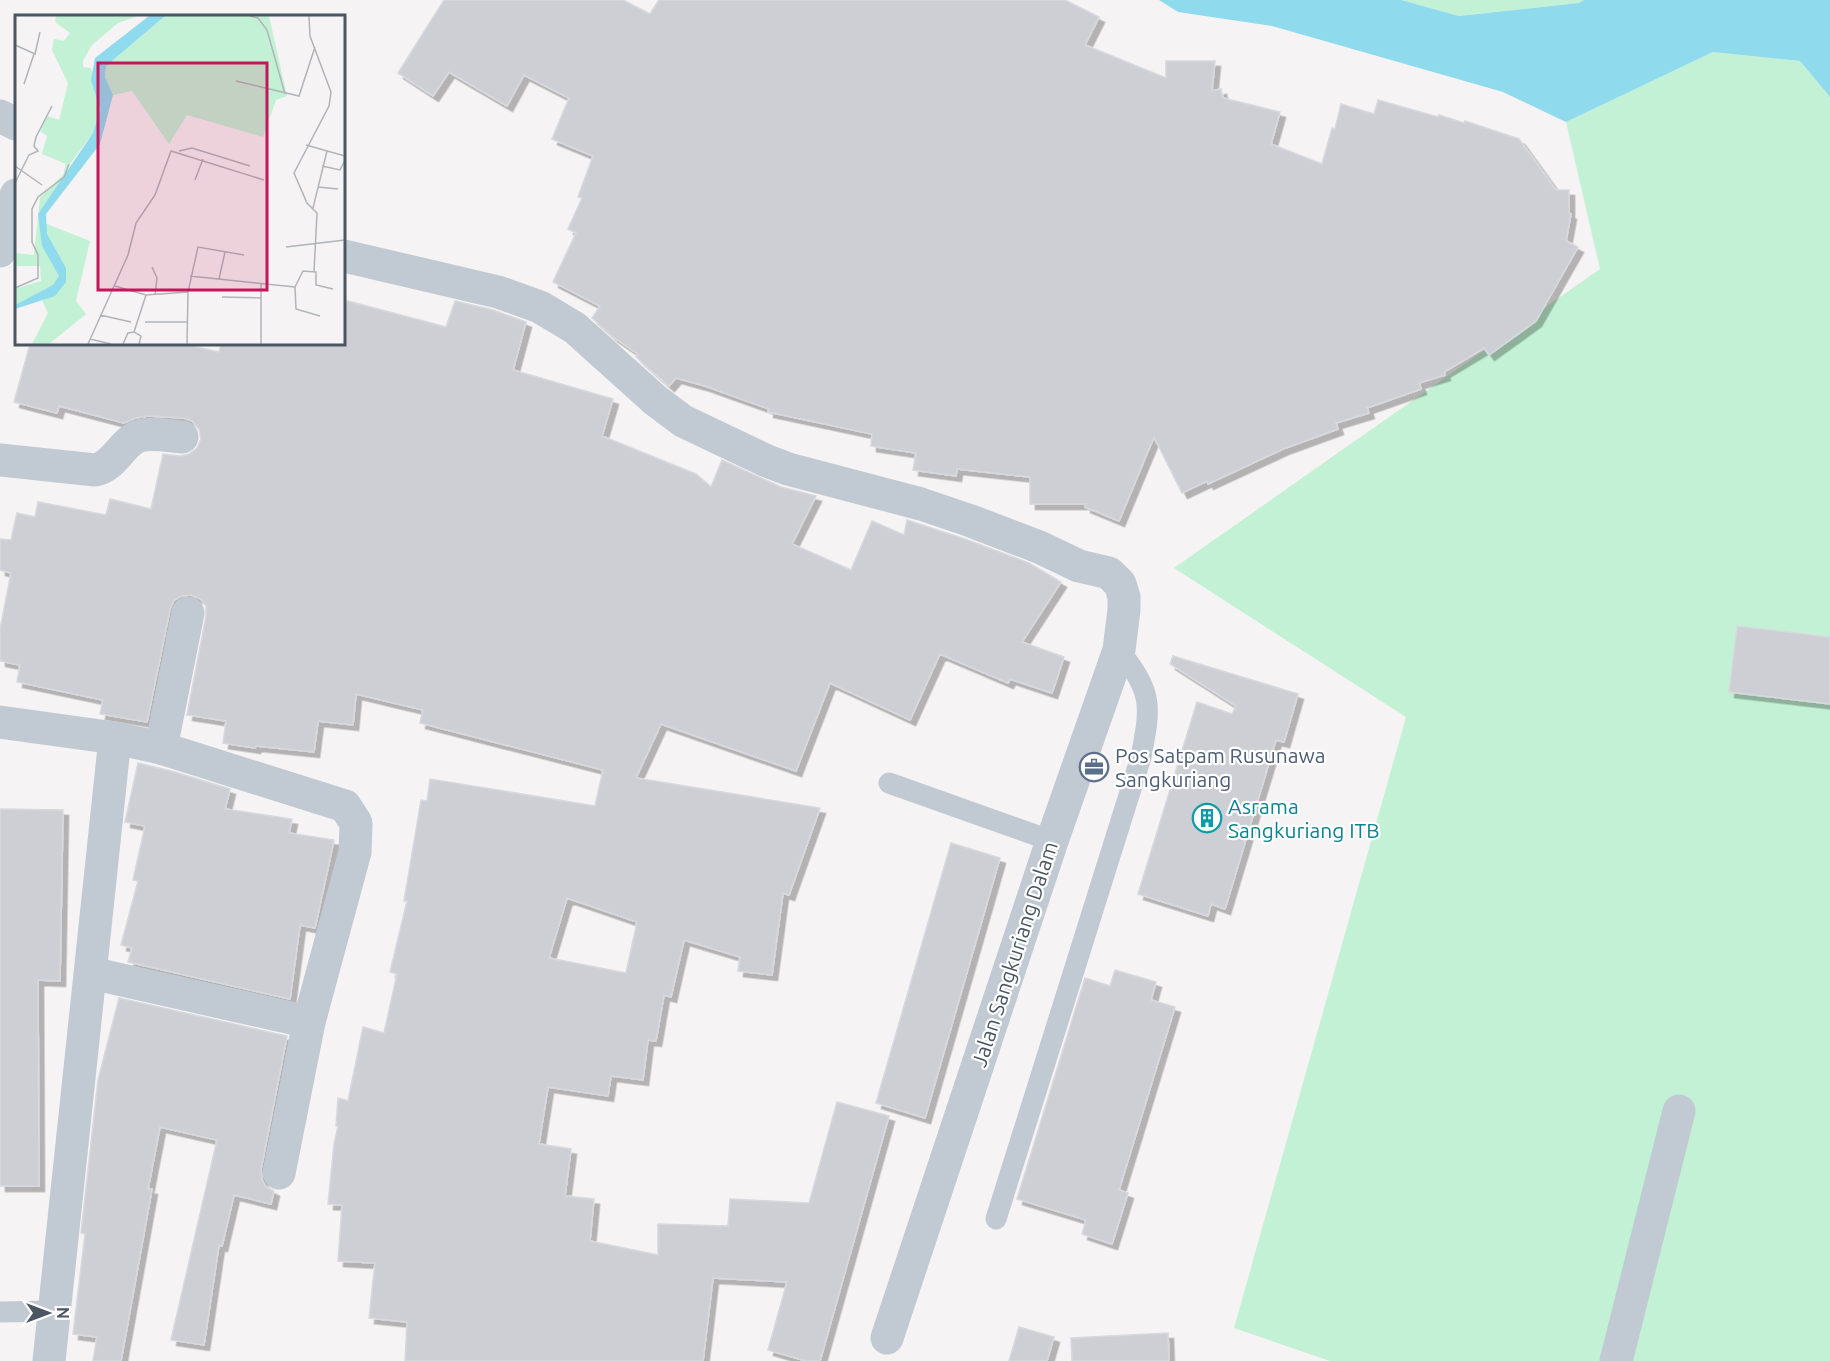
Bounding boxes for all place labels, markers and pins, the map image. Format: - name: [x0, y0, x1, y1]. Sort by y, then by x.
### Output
- place label: Pos Satpam Rusunawa Sangkuriang: [1115, 743, 1326, 791]
- office icon: Pos Satpam Rusunawa Sangkuriang: [1078, 751, 1110, 783]
- place label: Asrama Sangkuriang ITB: [1228, 794, 1380, 842]
- building icon: Asrama Sangkuriang ITB: [1191, 802, 1223, 834]

